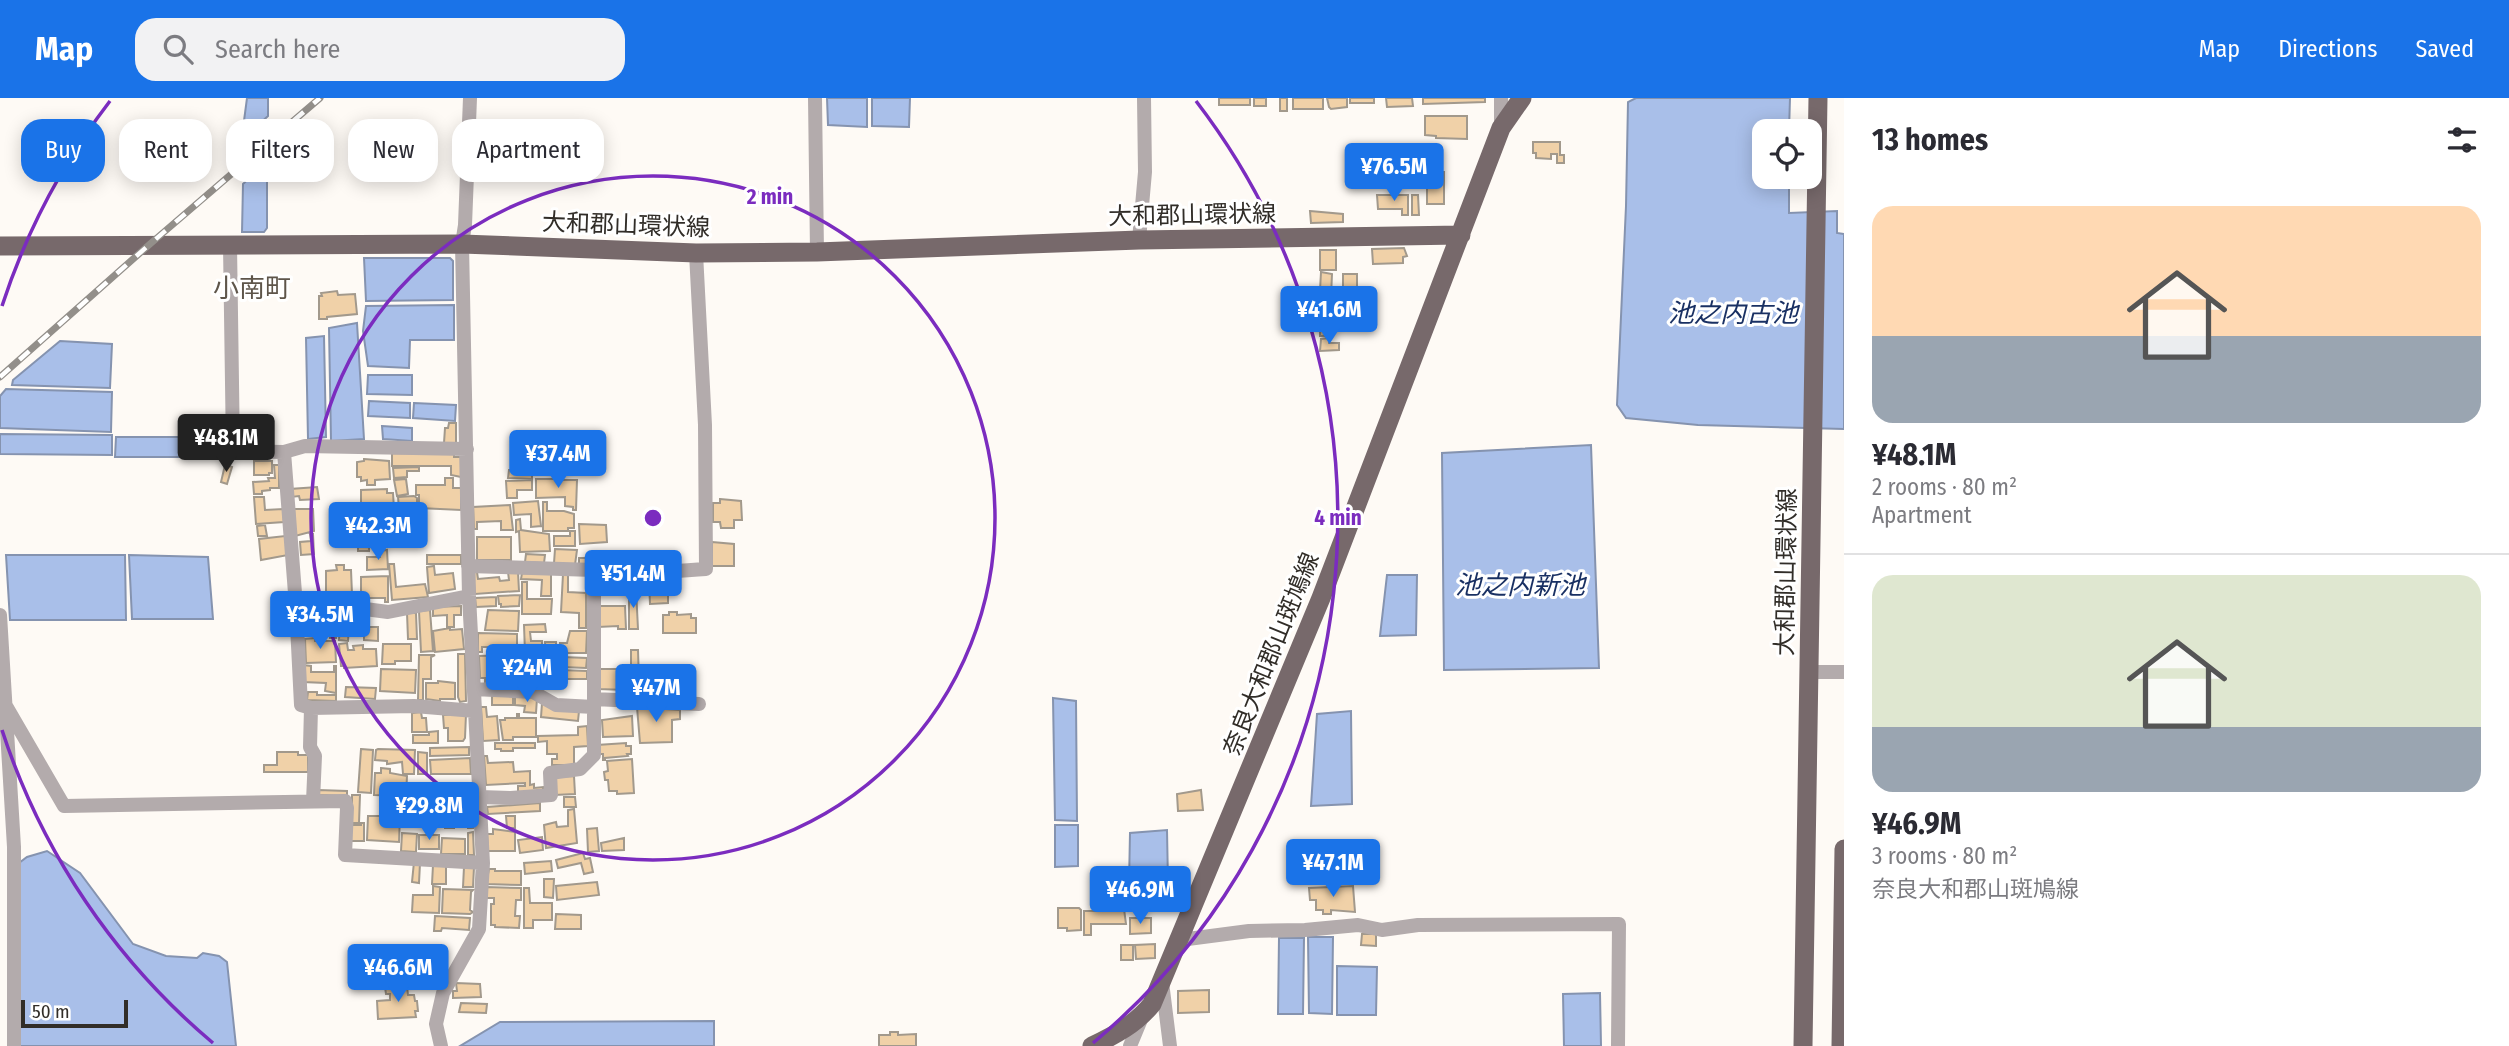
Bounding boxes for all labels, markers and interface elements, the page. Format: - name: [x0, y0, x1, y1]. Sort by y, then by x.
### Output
- search box: [135, 18, 625, 81]
- text: Map: [35, 29, 93, 69]
- icon: search: [159, 30, 197, 68]
- text: Search here: [215, 34, 340, 65]
- text: Map: [2199, 35, 2240, 63]
- text: Directions: [2278, 35, 2377, 63]
- text: Saved: [2415, 35, 2474, 63]
- chip: Buy: [21, 119, 105, 182]
- chip: Rent: [119, 119, 212, 182]
- chip: Filters: [226, 119, 334, 182]
- chip: New: [348, 119, 438, 182]
- chip: Apartment: [452, 119, 604, 182]
- map controls: [1752, 119, 1822, 189]
- button: locate: [1752, 119, 1822, 189]
- icon: filters: [2443, 121, 2481, 159]
- text: 13 homes: [1872, 122, 1988, 158]
- pin: ¥76.5M: [1337, 144, 1451, 203]
- text: ¥76.5M: [1361, 152, 1427, 180]
- text: 2 min: [746, 184, 793, 210]
- street label: 大和郡山環状線: [1108, 200, 1276, 230]
- street label: 大和郡山環状線: [542, 208, 710, 242]
- icon: home: [2114, 252, 2240, 378]
- district label: 小南町: [213, 273, 291, 304]
- pin: ¥41.6M: [1272, 286, 1386, 346]
- text: ¥41.6M: [1296, 295, 1362, 323]
- water label: 池之内古池: [1668, 298, 1801, 329]
- pin: ¥48.1M: [169, 414, 283, 474]
- text: ¥48.1M: [194, 423, 258, 451]
- pin: ¥37.4M: [501, 430, 615, 490]
- text: ¥48.1M: [1872, 437, 1956, 473]
- text: ¥37.4M: [525, 439, 591, 467]
- text: 2 rooms · 80 m²: [1872, 473, 2017, 501]
- street label: 大和郡山環状線: [1771, 488, 1801, 656]
- text: Apartment: [1872, 501, 1972, 529]
- pin: ¥42.3M: [321, 503, 435, 562]
- text: 4 min: [1314, 505, 1362, 531]
- centre of rings: [641, 506, 665, 530]
- text: ¥42.3M: [345, 511, 411, 539]
- street label: 奈良大和郡山斑鳩線: [1218, 549, 1324, 759]
- pin: ¥51.4M: [576, 550, 690, 610]
- text: ¥51.4M: [601, 559, 665, 587]
- water label: 池之内新池: [1455, 570, 1588, 601]
- pin: ¥34.5M: [263, 592, 377, 651]
- text: ¥34.5M: [286, 600, 354, 628]
- icon: home: [2114, 621, 2240, 747]
- pin: ¥24M: [486, 644, 568, 704]
- text: ¥24M: [502, 653, 552, 681]
- pin: ¥47M: [615, 664, 697, 724]
- text: ¥47M: [631, 673, 681, 701]
- pin: ¥29.8M: [372, 782, 486, 842]
- text: ¥29.8M: [395, 791, 463, 819]
- text: ¥46.9M: [1872, 806, 1961, 842]
- pin: ¥47.1M: [1276, 840, 1390, 899]
- text: 3 rooms · 80 m²: [1872, 842, 2017, 870]
- text: ¥47.1M: [1302, 848, 1364, 876]
- pin: ¥46.9M: [1083, 866, 1197, 926]
- text: ¥46.9M: [1106, 875, 1174, 903]
- text: 奈良大和郡山斑鳩線: [1872, 875, 2079, 903]
- pin: ¥46.6M: [341, 944, 455, 1004]
- text: ¥46.6M: [364, 953, 432, 981]
- scale bar: [21, 997, 128, 1029]
- text: 50 m: [32, 1000, 70, 1023]

